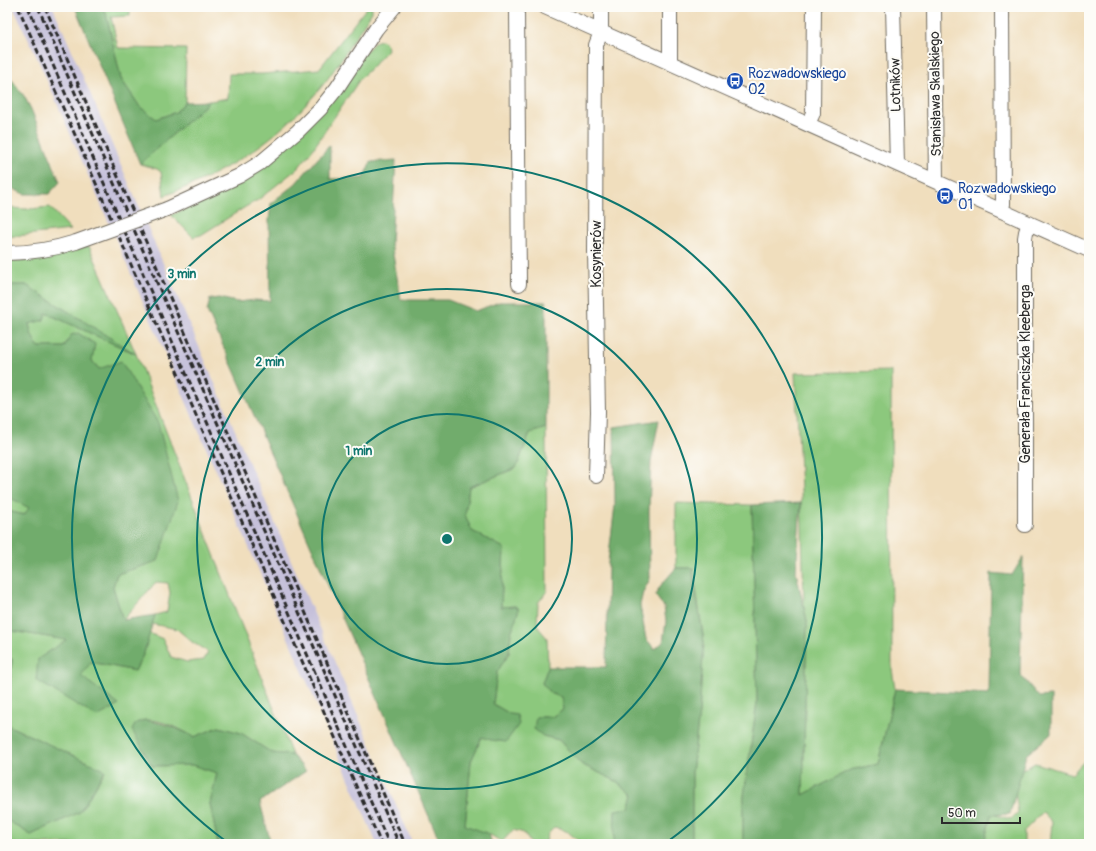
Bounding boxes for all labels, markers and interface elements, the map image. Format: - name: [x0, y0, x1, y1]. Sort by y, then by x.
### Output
- street label: Stanisława Skalskiego: [926, 31, 945, 157]
- street label: Lotników: [887, 57, 904, 112]
- place label: Rozwadowskiego 02: [748, 65, 847, 98]
- bus stop icon: Rozwadowskiego 02: [725, 71, 745, 91]
- place label: Rozwadowskiego 01: [958, 180, 1057, 213]
- bus stop icon: Rozwadowskiego 01: [935, 186, 955, 206]
- street label: Kosynierów: [588, 220, 605, 288]
- text: 3 min: [168, 267, 197, 282]
- street label: Generała Franciszka Kleeberga: [1017, 284, 1034, 464]
- text: 2 min: [256, 355, 285, 370]
- text: 1 min: [346, 444, 373, 459]
- centre of rings: [440, 532, 454, 546]
- scale bar: [942, 799, 1020, 825]
- text: 50 m: [948, 806, 976, 821]

